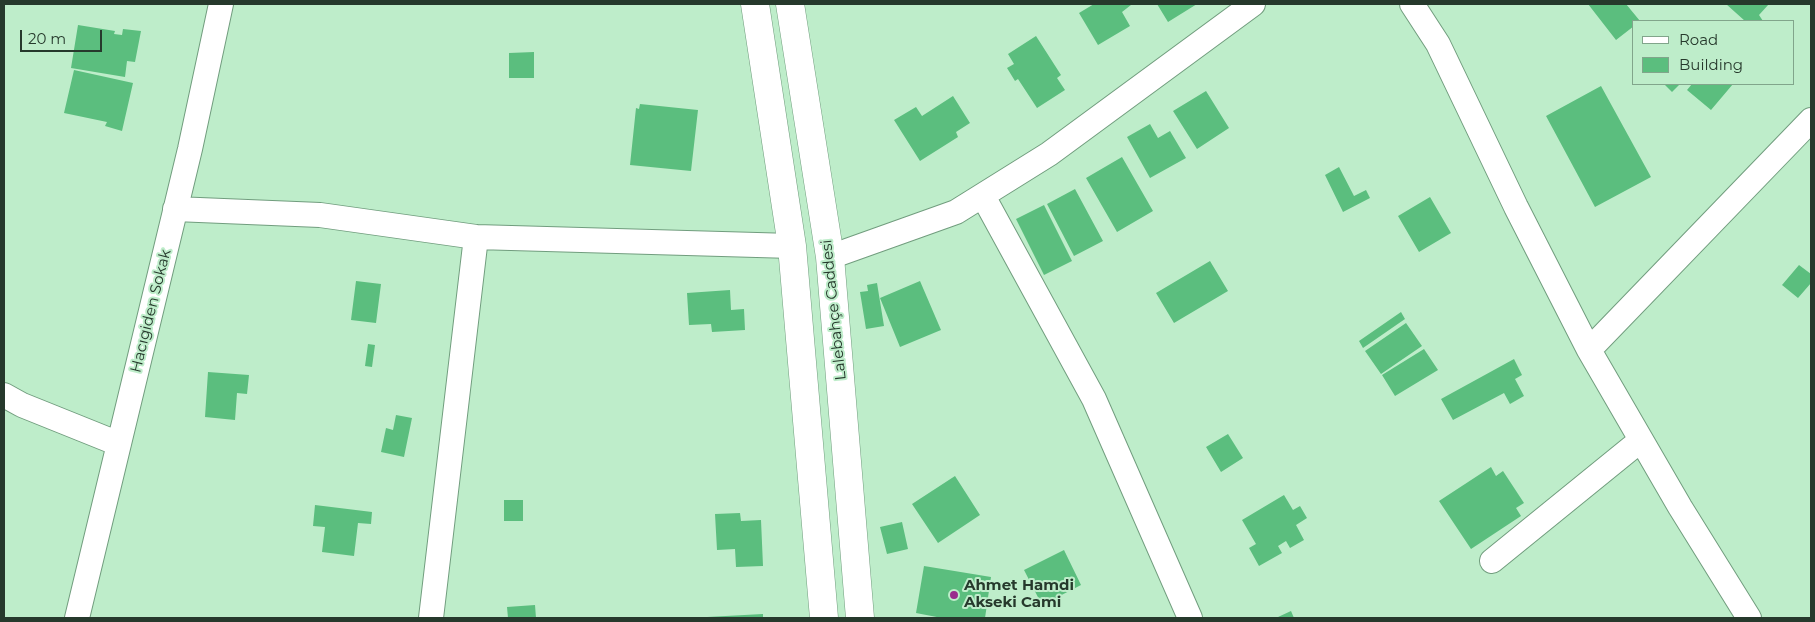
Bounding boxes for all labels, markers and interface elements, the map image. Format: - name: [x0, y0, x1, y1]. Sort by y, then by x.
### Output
- scale bar: [22, 20, 105, 52]
- legend: [1632, 20, 1795, 85]
- text: 20 m: [28, 29, 66, 48]
- text: Road: [1679, 30, 1718, 49]
- text: Building: [1679, 55, 1743, 74]
- street label: Lalebahçe Caddesi: [818, 239, 850, 381]
- street label: Hacıgiden Sokak: [127, 247, 175, 375]
- place label: Ahmet Hamdi Akseki Cami: [964, 577, 1074, 612]
- marker: Ahmet Hamdi Akseki Cami: [948, 589, 960, 601]

